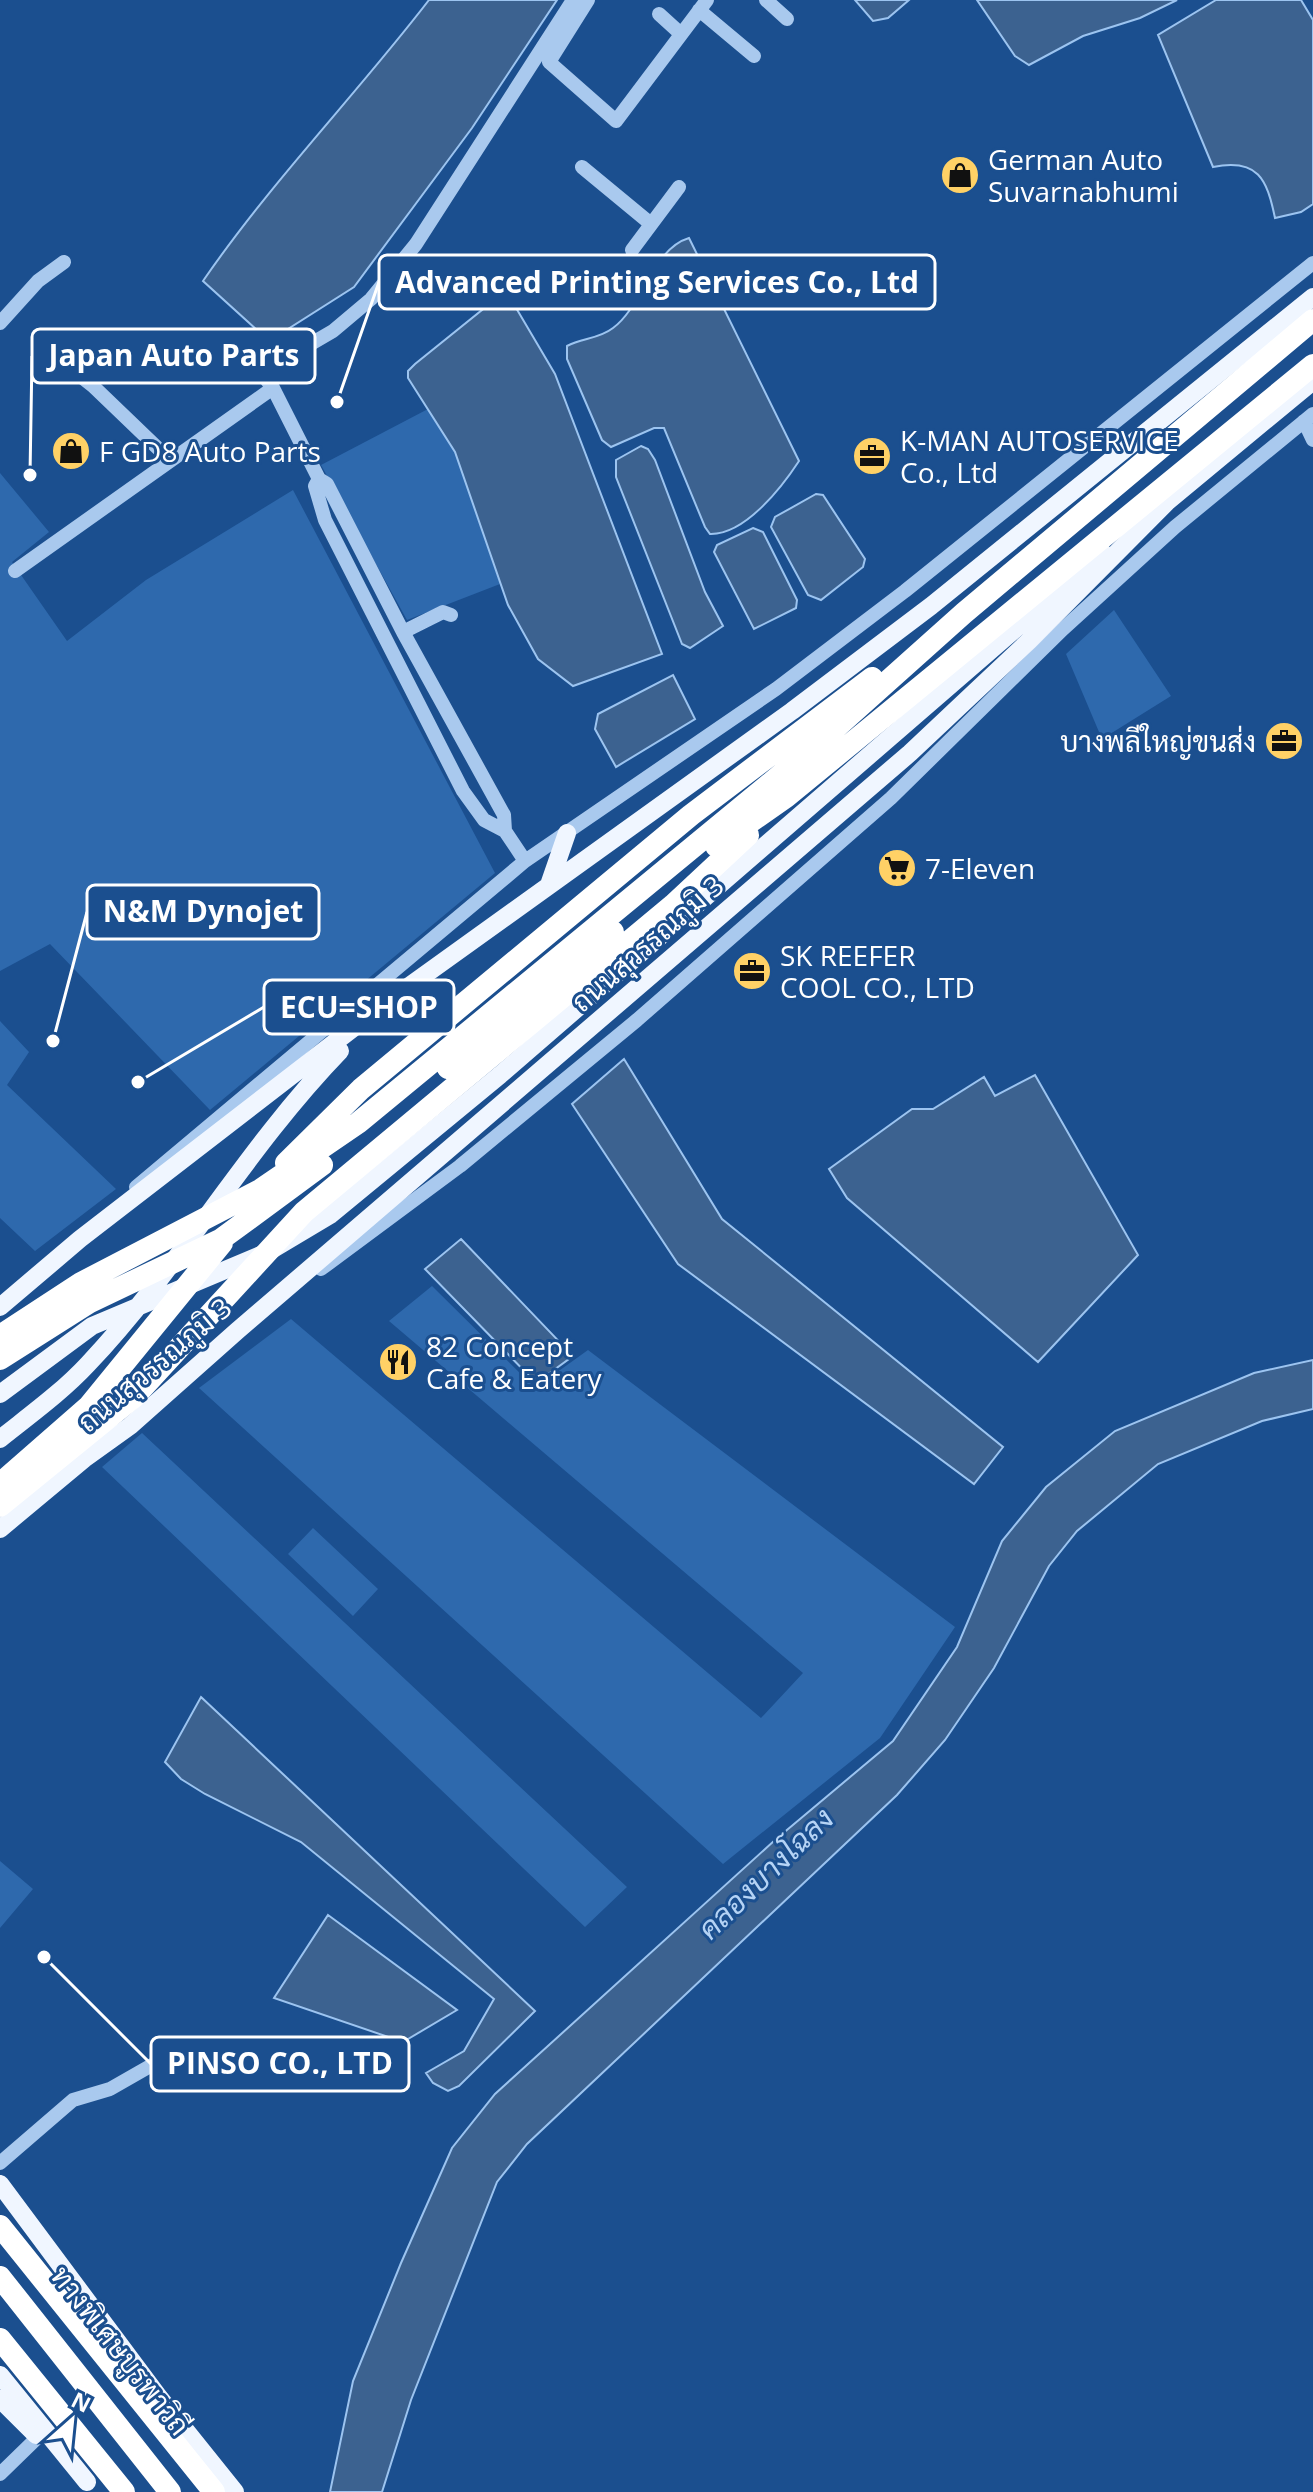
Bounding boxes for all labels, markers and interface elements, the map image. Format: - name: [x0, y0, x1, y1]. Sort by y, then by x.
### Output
- place label: German Auto Suvarnabhumi: [988, 140, 1179, 210]
- shop icon: German Auto Suvarnabhumi: [939, 154, 981, 196]
- callout: Advanced Printing Services Co., Ltd: [379, 255, 935, 309]
- text: Advanced Printing Services Co., Ltd: [395, 261, 919, 302]
- callout: Japan Auto Parts: [32, 329, 315, 383]
- text: Japan Auto Parts: [46, 334, 300, 375]
- place label: K-MAN AUTOSERVICE Co., Ltd: [900, 421, 1179, 491]
- shop icon: F GD8 Auto Parts: [50, 430, 92, 472]
- place label: F GD8 Auto Parts: [99, 432, 321, 470]
- office icon: K-MAN AUTOSERVICE Co., Ltd: [851, 435, 893, 477]
- office icon: บางพลีใหญ่ขนส่ง: [1263, 720, 1305, 762]
- place label: บางพลีใหญ่ขนส่ง: [1060, 722, 1256, 760]
- supermarket icon: 7-Eleven: [876, 847, 918, 889]
- place label: 7-Eleven: [925, 849, 1035, 887]
- street label: ถนนสุวรรณภูมิ 3: [563, 866, 733, 1021]
- callout: N&M Dynojet: [87, 885, 319, 939]
- text: N&M Dynojet: [103, 890, 303, 931]
- place label: SK REEFER COOL CO., LTD: [780, 936, 975, 1006]
- office icon: SK REEFER COOL CO., LTD: [731, 950, 773, 992]
- callout: ECU=SHOP: [264, 980, 454, 1034]
- text: ECU=SHOP: [280, 986, 438, 1027]
- street label: ถนนสุวรรณภูมิ 3: [69, 1288, 241, 1441]
- place label: 82 Concept Cafe & Eatery: [426, 1327, 603, 1397]
- restaurant icon: 82 Concept Cafe & Eatery: [377, 1341, 419, 1383]
- water label: คลองบางโฉลง: [688, 1798, 842, 1948]
- callout: PINSO CO., LTD: [151, 2037, 409, 2091]
- text: PINSO CO., LTD: [167, 2042, 393, 2083]
- street label: ทางพิเศษบูรพาวิถี: [41, 2257, 199, 2444]
- north arrow: [32, 2380, 112, 2460]
- text: N: [67, 2384, 96, 2419]

